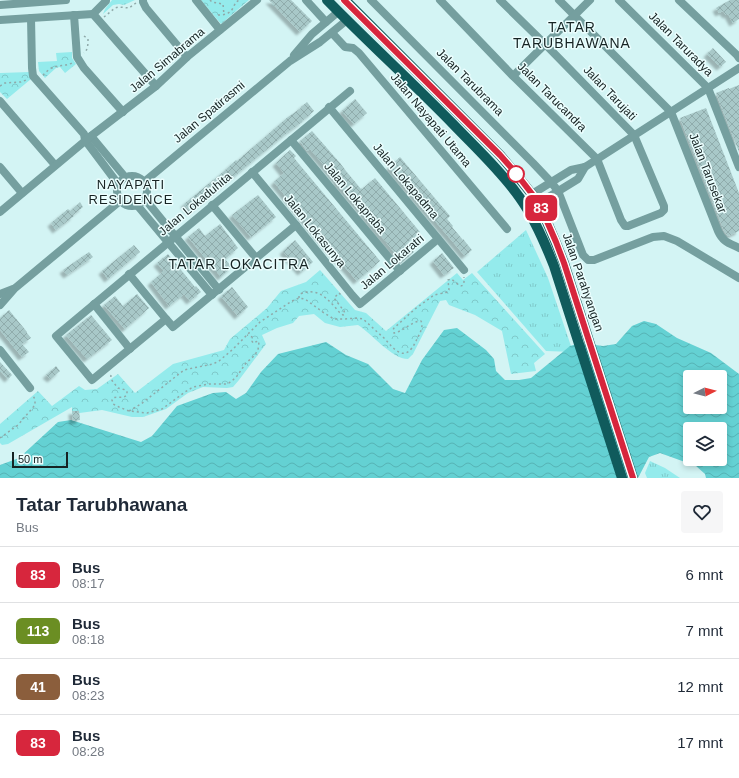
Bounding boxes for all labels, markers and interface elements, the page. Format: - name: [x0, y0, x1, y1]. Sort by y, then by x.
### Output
- street label: Jalan Taruradya: [646, 9, 716, 79]
- district label: TATAR TARUBHAWANA: [513, 19, 631, 51]
- street label: Jalan Simabrama: [127, 24, 208, 95]
- street label: Jalan Tarubrama: [434, 46, 507, 119]
- street label: Jalan Tarucandra: [515, 60, 590, 135]
- street label: Jalan Tarujati: [580, 63, 640, 123]
- street label: Jalan Nayapati Utama: [388, 70, 475, 170]
- street label: Jalan Spatirasmi: [171, 78, 247, 146]
- street label: Jalan Tarusekar: [686, 131, 730, 215]
- street label: Jalan Lokapadma: [370, 140, 442, 222]
- street label: Jalan Lokapraba: [321, 160, 389, 237]
- unlabelled marker: [507, 165, 525, 183]
- street label: Jalan Lokaduhita: [156, 169, 234, 239]
- district label: NAYAPATI RESIDENCE: [89, 177, 173, 207]
- street label: Jalan Lokasunya: [281, 192, 349, 271]
- line badge: 83: [523, 195, 559, 221]
- text: 83: [533, 200, 549, 216]
- street label: Jalan Lokaratri: [357, 231, 427, 293]
- street label: Jalan Parahyangan: [560, 231, 606, 333]
- district label: TATAR LOKACITRA: [168, 256, 310, 272]
- north arrow: [683, 370, 727, 414]
- map controls: [683, 370, 727, 466]
- button: layers: [683, 422, 727, 466]
- scale bar: [12, 450, 68, 469]
- text: 50 m: [18, 453, 42, 465]
- button: heart: [681, 491, 723, 533]
- text: Tatar Tarubhawana: [16, 494, 187, 515]
- text: Bus: [16, 520, 38, 535]
- text: Bus: [72, 559, 100, 576]
- text: 6 mnt: [685, 566, 723, 583]
- text: 83: [30, 567, 46, 583]
- text: 08:17: [72, 576, 105, 591]
- text: Bus: [72, 615, 100, 632]
- text: 7 mnt: [685, 622, 723, 639]
- text: 113: [27, 623, 49, 639]
- text: 08:18: [72, 632, 105, 647]
- text: Bus: [72, 671, 100, 688]
- text: 12 mnt: [677, 678, 723, 695]
- text: 41: [30, 679, 46, 695]
- text: 08:23: [72, 688, 105, 703]
- text: Bus: [72, 727, 100, 744]
- text: 17 mnt: [677, 734, 723, 751]
- text: 83: [30, 735, 46, 751]
- text: 08:28: [72, 744, 105, 759]

